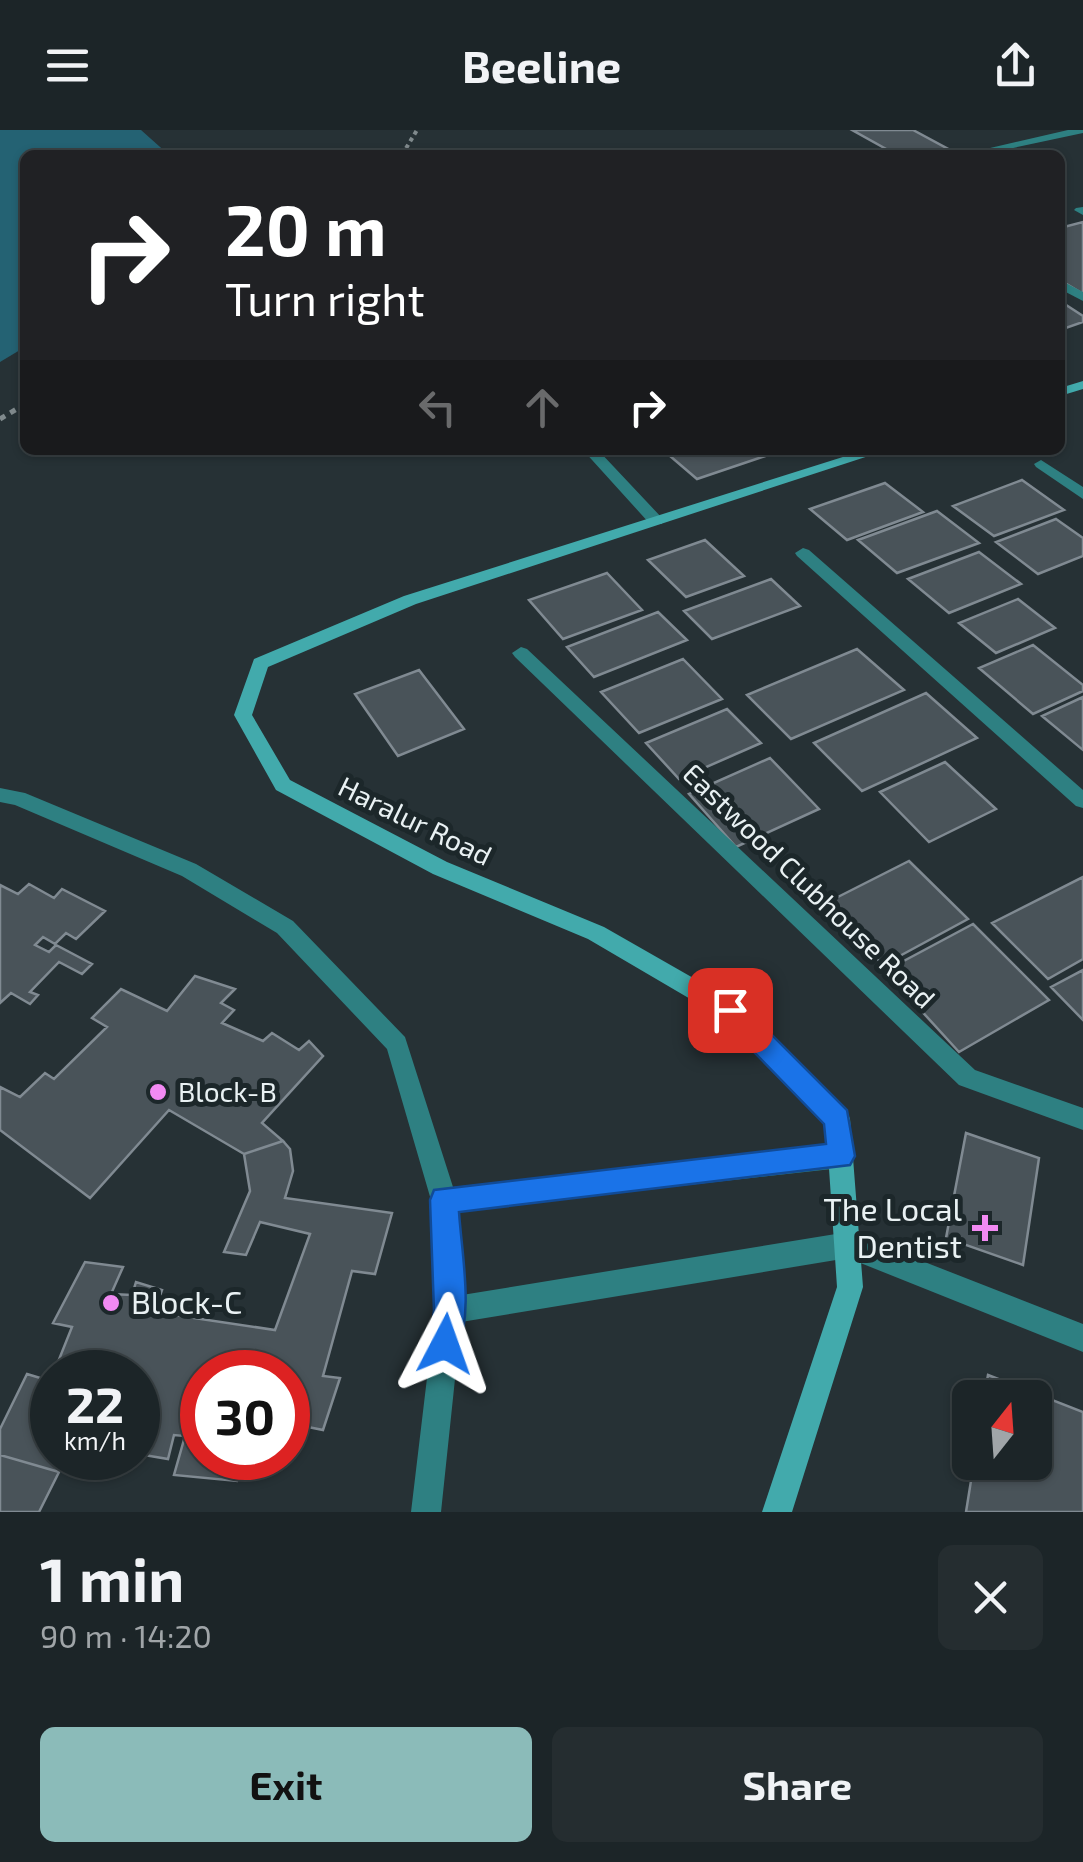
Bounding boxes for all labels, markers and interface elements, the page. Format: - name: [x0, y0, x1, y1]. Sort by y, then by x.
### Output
- icon: menu: [40, 38, 95, 93]
- text: Beeline: [462, 38, 621, 92]
- icon: share: [988, 38, 1043, 93]
- text: 20 m: [225, 186, 387, 270]
- icon: right: [60, 190, 190, 320]
- text: Turn right: [225, 271, 425, 325]
- icon: left: [410, 380, 465, 435]
- icon: ahead: [515, 380, 570, 435]
- icon: right: [620, 380, 675, 435]
- street label: Eastwood Clubhouse Road: [677, 756, 943, 1015]
- street label: Haralur Road: [333, 768, 498, 872]
- pin: [688, 968, 773, 1053]
- icon: arrive: [703, 983, 758, 1038]
- place label: Block-B: [178, 1074, 277, 1108]
- marker: Block-B: [147, 1081, 169, 1103]
- place label: The Local Dentist: [823, 1189, 962, 1264]
- marker: The Local Dentist: [972, 1215, 998, 1241]
- place label: Block-C: [131, 1282, 242, 1320]
- marker: Block-C: [100, 1292, 122, 1314]
- position arrow: [393, 1292, 497, 1396]
- speed limit sign: 30: [180, 1350, 310, 1480]
- text: 22: [66, 1373, 124, 1433]
- north arrow: [952, 1380, 1052, 1480]
- map controls: [952, 1380, 1052, 1480]
- text: km/h: [64, 1425, 126, 1455]
- text: 1 min: [40, 1542, 184, 1614]
- button: close: [938, 1545, 1043, 1650]
- text: 90 m · 14:20: [40, 1616, 212, 1654]
- button: Exit: [40, 1727, 532, 1842]
- button: Share: [552, 1727, 1043, 1842]

